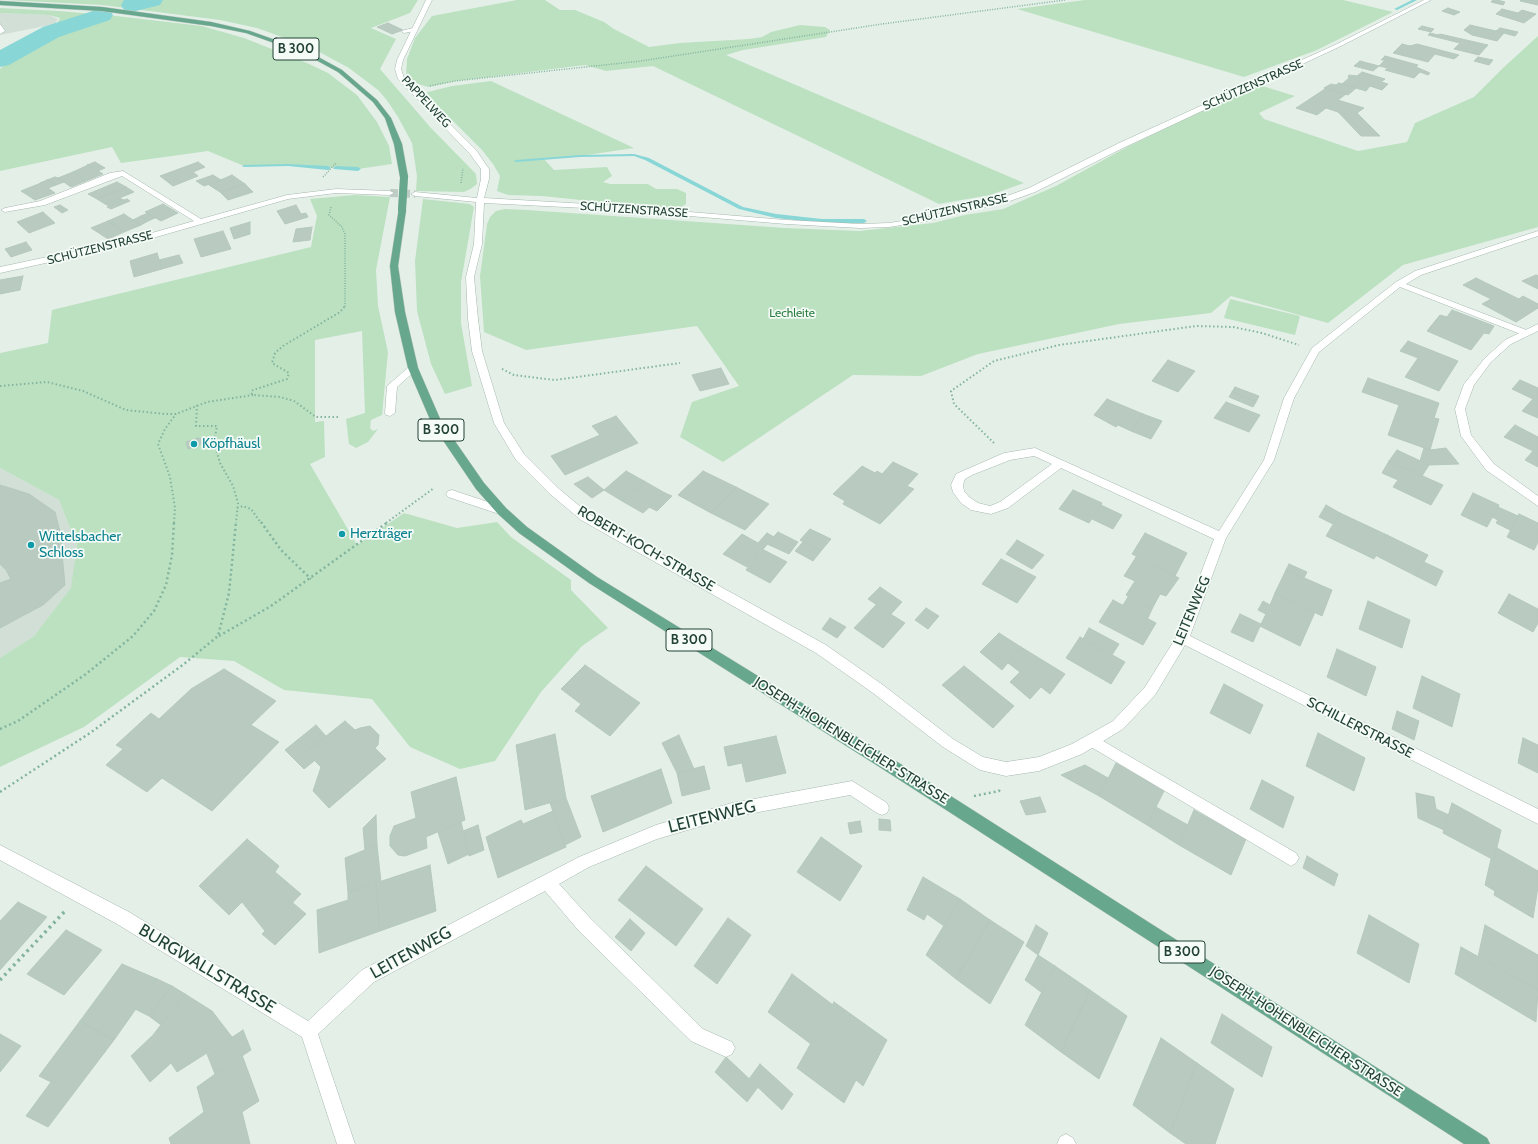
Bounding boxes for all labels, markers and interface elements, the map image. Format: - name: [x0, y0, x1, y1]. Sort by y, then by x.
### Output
- road number: B 300: [273, 38, 319, 60]
- street label: SCHÜTZENSTRASSE: [1201, 56, 1305, 114]
- street label: PAPPELWEG: [398, 73, 454, 131]
- street label: SCHÜTZENSTRASSE: [901, 191, 1009, 229]
- street label: SCHÜTZENSTRASSE: [579, 199, 689, 221]
- street label: SCHÜTZENSTRASSE: [46, 228, 154, 268]
- park label: Lechleite: [769, 306, 815, 320]
- road number: B 300: [418, 419, 464, 441]
- place label: Köpfhäusl: [202, 436, 260, 452]
- marker: Köpfhäusl: [189, 439, 199, 449]
- street label: ROBERT-KOCH-STRASSE: [574, 503, 718, 595]
- place label: Herzträger: [350, 526, 412, 542]
- place label: Wittelsbacher Schloss: [39, 529, 121, 562]
- marker: Herzträger: [337, 529, 347, 539]
- marker: Wittelsbacher Schloss: [26, 540, 36, 550]
- street label: LEITENWEG: [1170, 574, 1214, 648]
- road number: B 300: [666, 629, 712, 651]
- street label: JOSEPH-HOHENBLEICHER-STRASSE: [751, 674, 951, 808]
- street label: SCHILLERSTRASSE: [1304, 694, 1416, 762]
- street label: LEITENWEG: [666, 796, 758, 838]
- street label: BURGWALLSTRASSE: [135, 920, 279, 1018]
- street label: LEITENWEG: [367, 922, 455, 984]
- road number: B 300: [1159, 941, 1205, 963]
- street label: JOSEPH-HOHENBLEICHER-STRASSE: [1207, 963, 1405, 1101]

